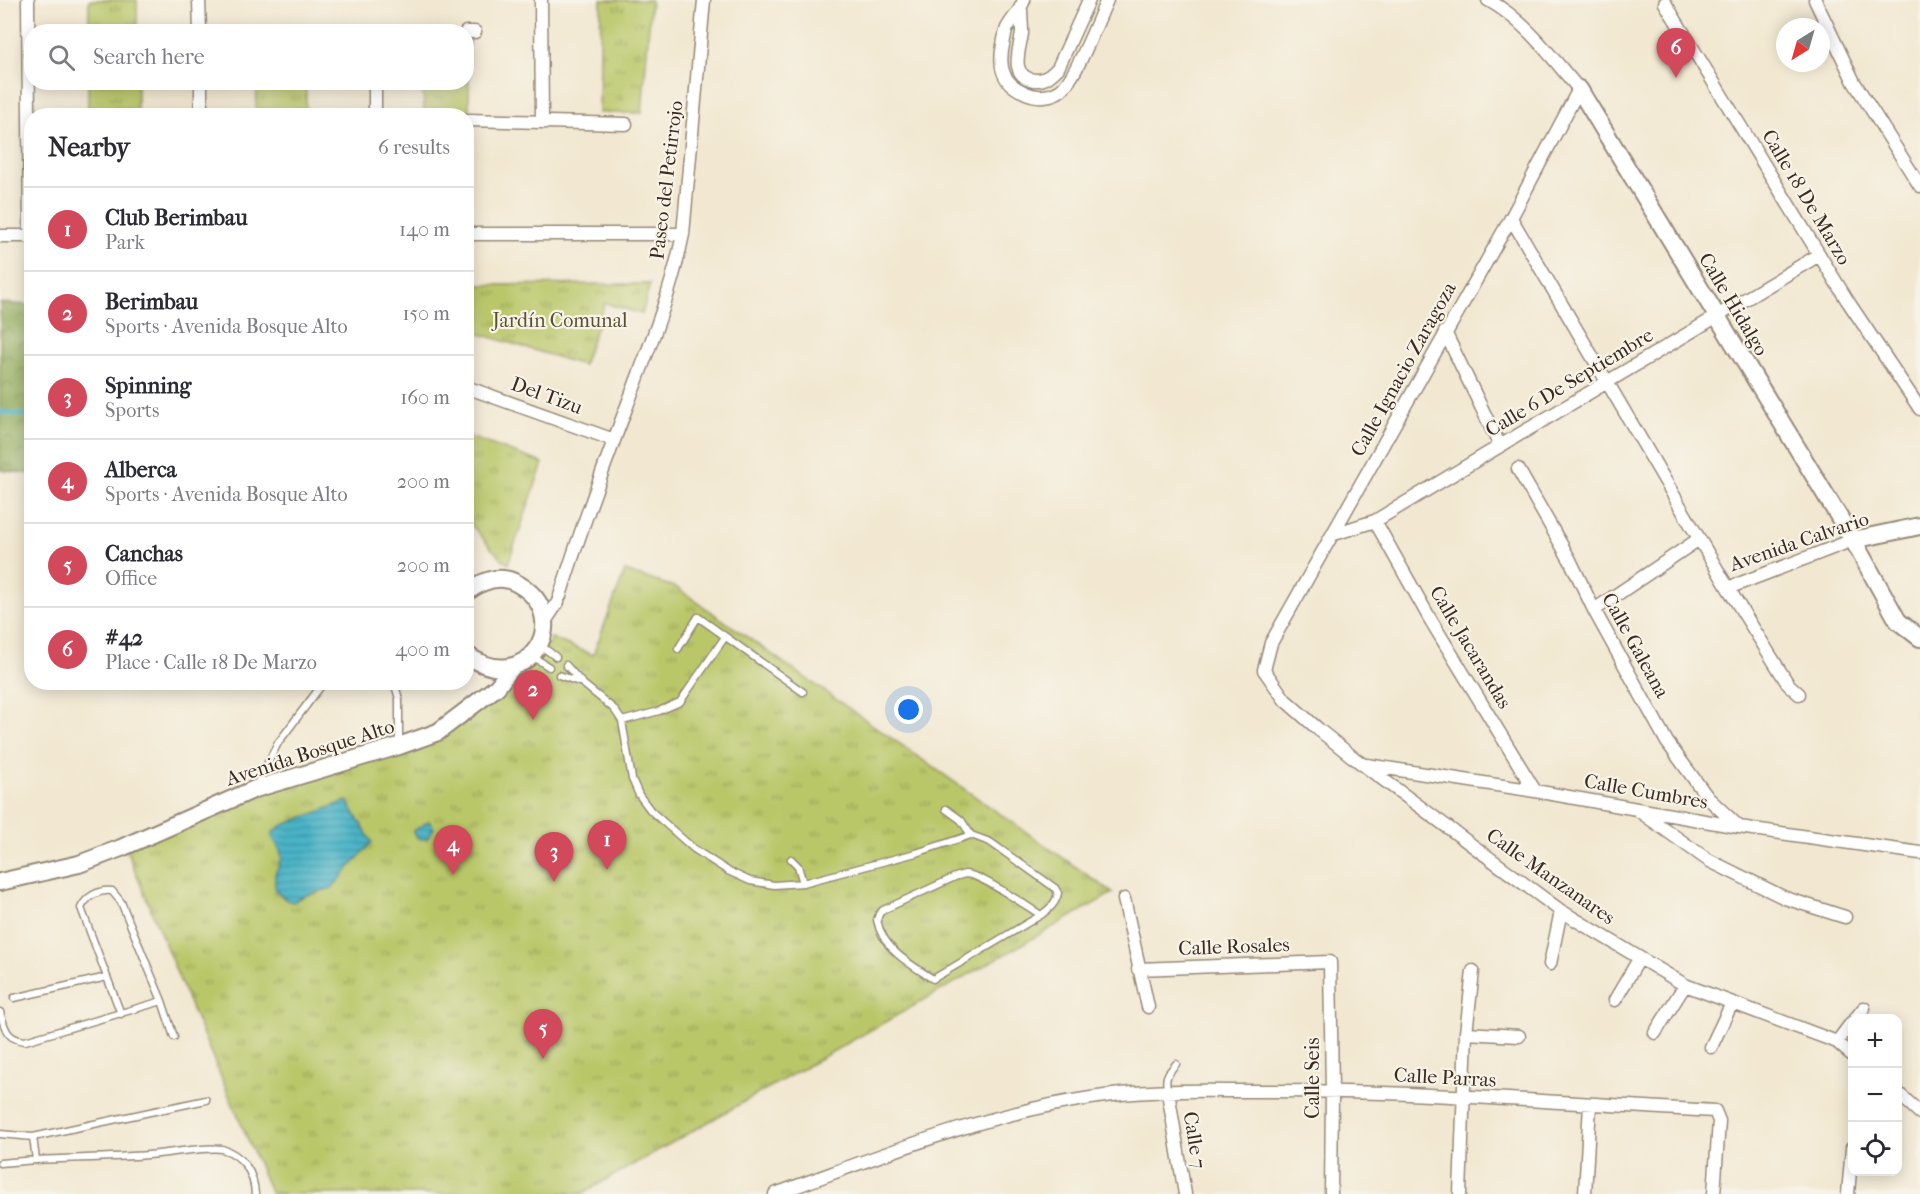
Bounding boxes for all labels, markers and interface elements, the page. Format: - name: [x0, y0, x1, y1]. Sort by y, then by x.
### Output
- north arrow: [1776, 18, 1830, 72]
- search box: [24, 24, 474, 90]
- pin: 6: [1656, 28, 1696, 78]
- icon: search: [45, 41, 78, 74]
- text: Search here: [93, 44, 205, 70]
- street label: Paseo del Petirrojo: [645, 99, 688, 261]
- street label: Calle 18 De Marzo: [1757, 125, 1856, 269]
- text: Nearby: [48, 132, 130, 163]
- text: 6 results: [378, 136, 450, 159]
- text: Club Berimbau: [105, 205, 248, 231]
- text: 1: [64, 218, 71, 241]
- text: 140 m: [399, 218, 450, 241]
- text: Park: [105, 231, 145, 254]
- street label: Calle Hidalgo: [1694, 249, 1773, 360]
- street label: Calle Ignacio Zaragoza: [1346, 278, 1461, 460]
- text: Berimbau: [105, 289, 198, 315]
- text: 2: [62, 302, 73, 325]
- text: 150 m: [402, 302, 450, 325]
- park label: Jardín Comunal: [491, 309, 628, 332]
- text: Sports · Avenida Bosque Alto: [105, 315, 348, 338]
- street label: Calle 6 De Septiembre: [1481, 323, 1657, 442]
- street label: Del Tizu: [508, 372, 586, 419]
- text: Spinning: [105, 373, 191, 399]
- text: 3: [63, 386, 72, 409]
- text: 160 m: [400, 386, 450, 409]
- text: Sports: [105, 399, 159, 422]
- text: Alberca: [105, 457, 177, 483]
- text: 4: [62, 470, 73, 493]
- text: 200 m: [397, 470, 450, 493]
- text: Sports · Avenida Bosque Alto: [105, 483, 348, 506]
- street label: Avenida Calvario: [1726, 507, 1872, 576]
- text: Canchas: [105, 541, 183, 567]
- text: 5: [63, 554, 72, 577]
- text: 200 m: [397, 554, 450, 577]
- text: Office: [105, 567, 157, 590]
- street label: Calle Jacarandas: [1425, 582, 1516, 713]
- street label: Calle Galeana: [1597, 589, 1674, 702]
- text: #42: [105, 625, 143, 651]
- text: 6: [62, 638, 73, 661]
- text: 400 m: [395, 638, 450, 661]
- text: Place · Calle 18 De Marzo: [105, 651, 317, 674]
- pin: 2: [514, 670, 552, 720]
- your location: [894, 695, 923, 724]
- street label: Avenida Bosque Alto: [222, 714, 397, 791]
- street label: Calle Cumbres: [1582, 769, 1710, 814]
- pin: 1: [588, 820, 626, 870]
- street label: Calle Manzanares: [1482, 824, 1619, 929]
- pin: 4: [434, 826, 472, 875]
- pin: 3: [534, 832, 574, 882]
- street label: Calle Rosales: [1178, 933, 1290, 960]
- pin: 5: [524, 1010, 562, 1059]
- map controls: [1848, 1014, 1902, 1176]
- button: +: [1848, 1014, 1902, 1068]
- street label: Calle Seis: [1301, 1037, 1324, 1119]
- street label: Calle Parras: [1393, 1063, 1497, 1092]
- button: −: [1848, 1068, 1902, 1122]
- street label: Calle 7: [1179, 1110, 1210, 1171]
- button: locate: [1848, 1122, 1902, 1176]

